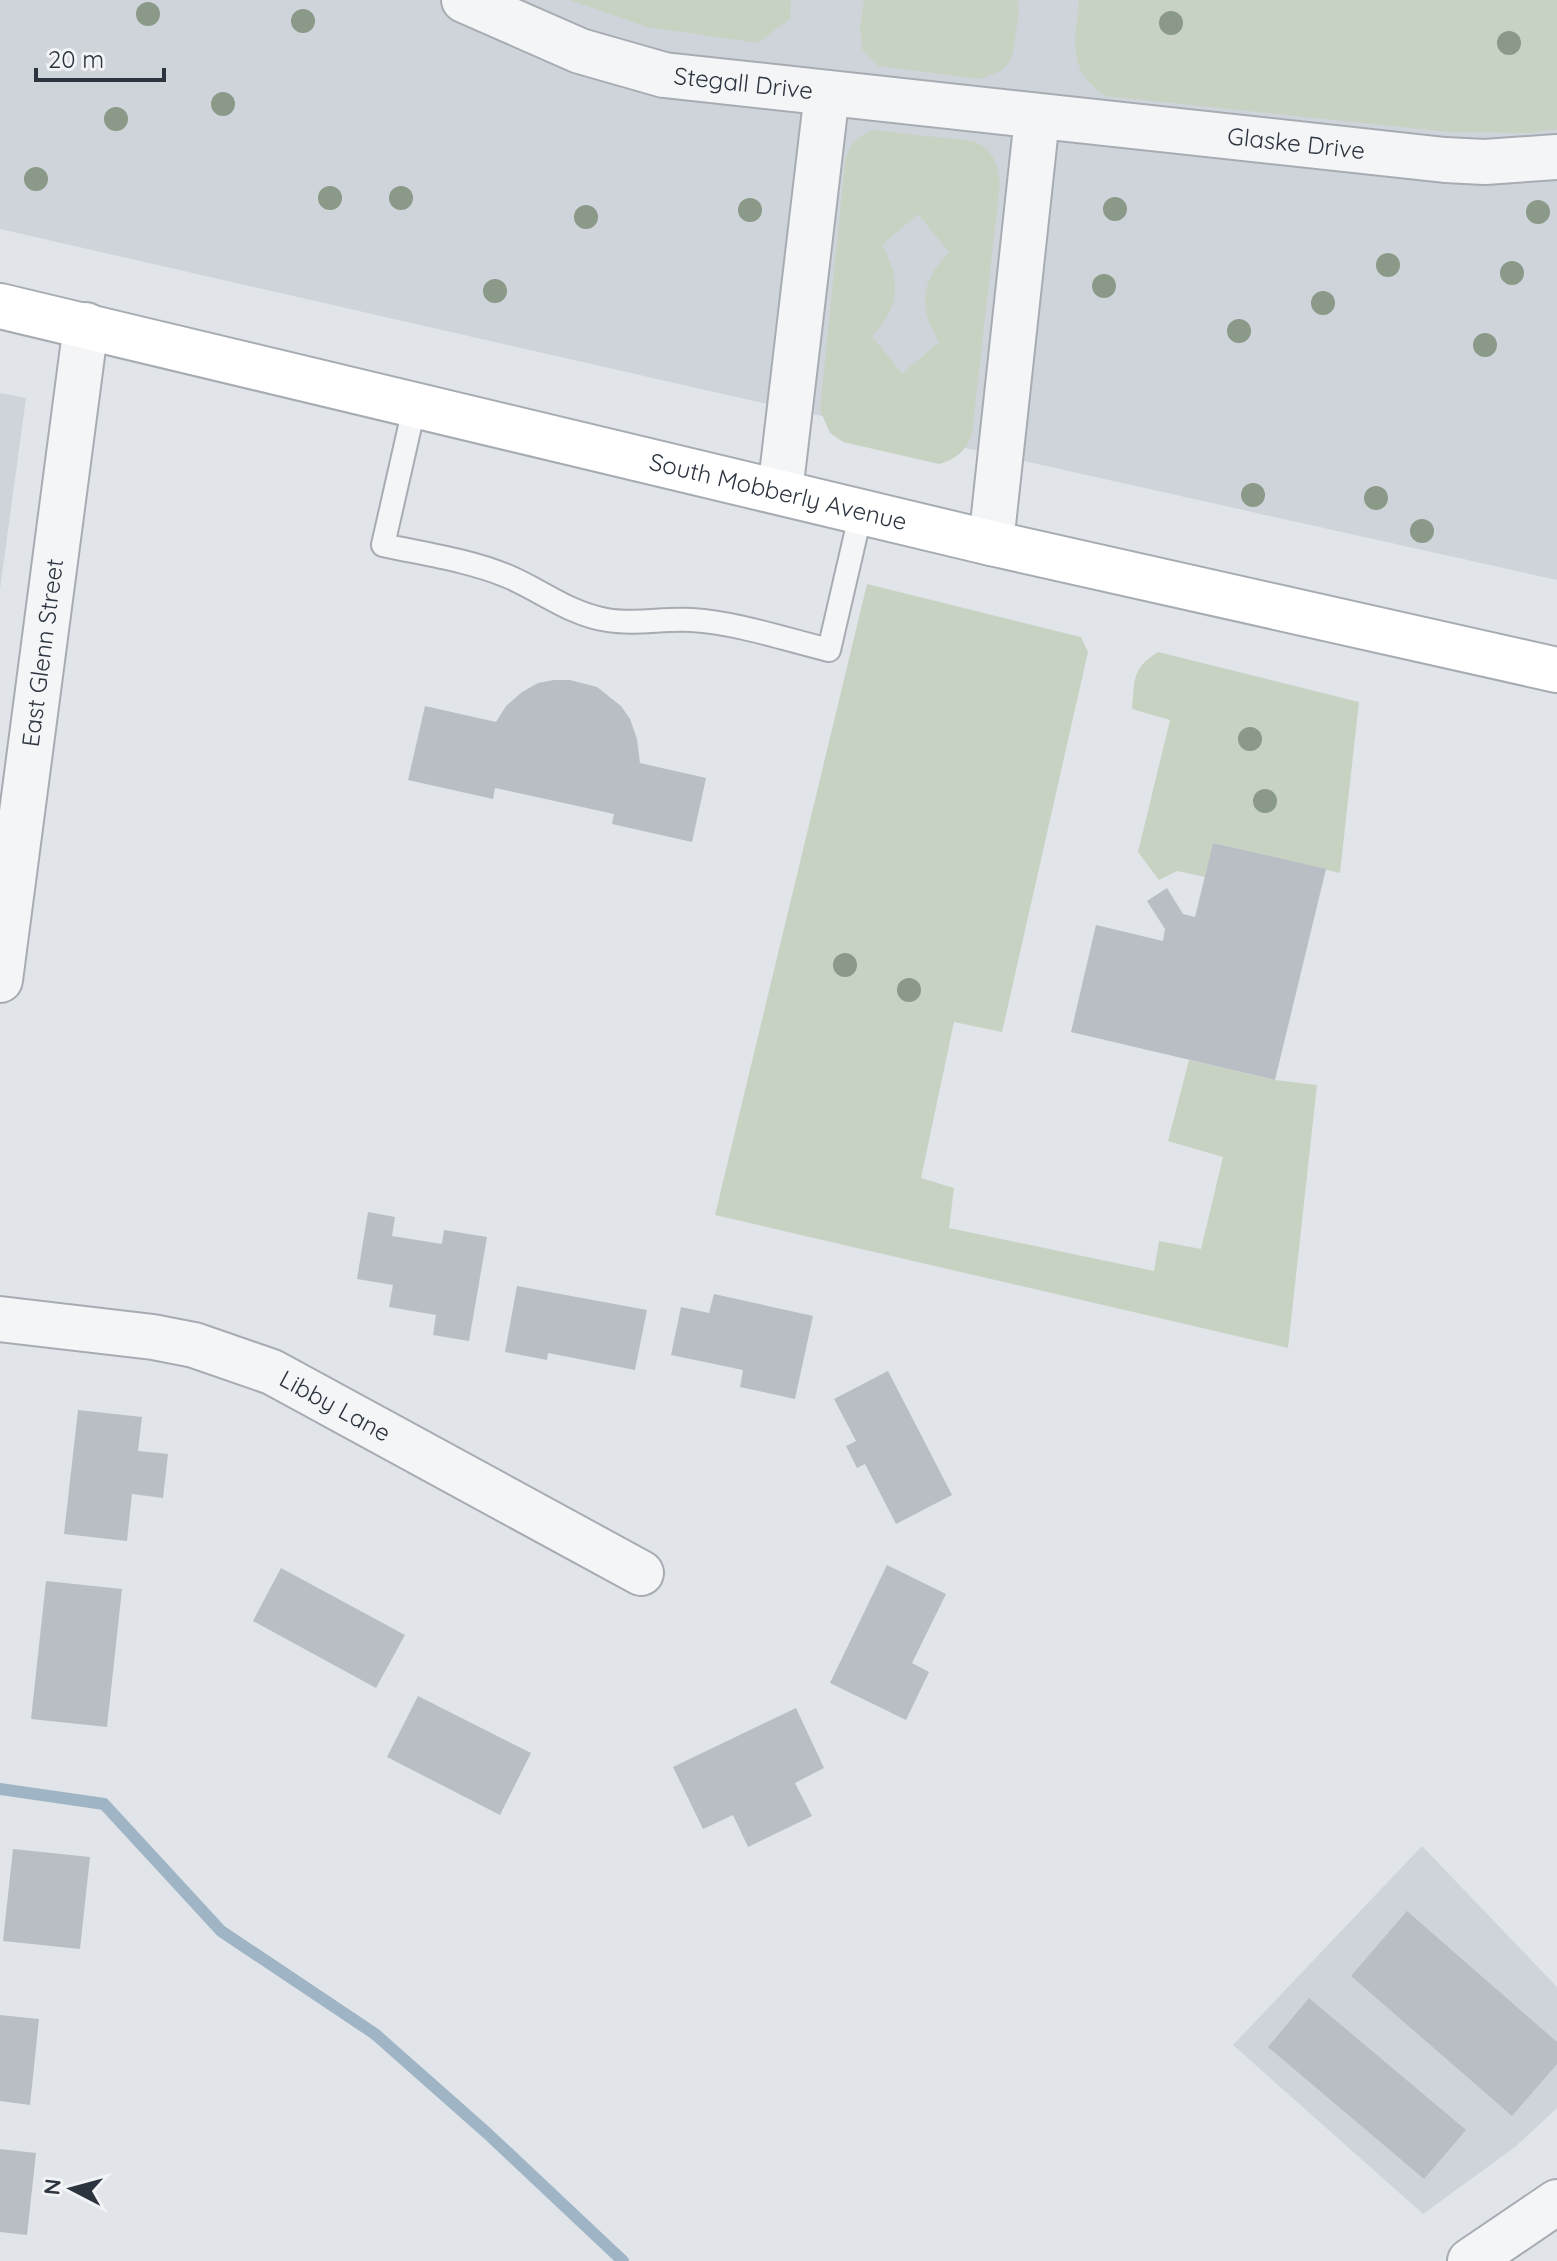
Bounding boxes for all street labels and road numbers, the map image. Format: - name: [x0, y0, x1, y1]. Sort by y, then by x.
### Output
- street label: Stegall Drive: [672, 60, 815, 105]
- street label: Glaske Drive: [1226, 120, 1367, 165]
- street label: South Mobberly Avenue: [647, 446, 910, 536]
- street label: East Glenn Street: [15, 557, 69, 749]
- street label: Libby Lane: [275, 1363, 396, 1448]

